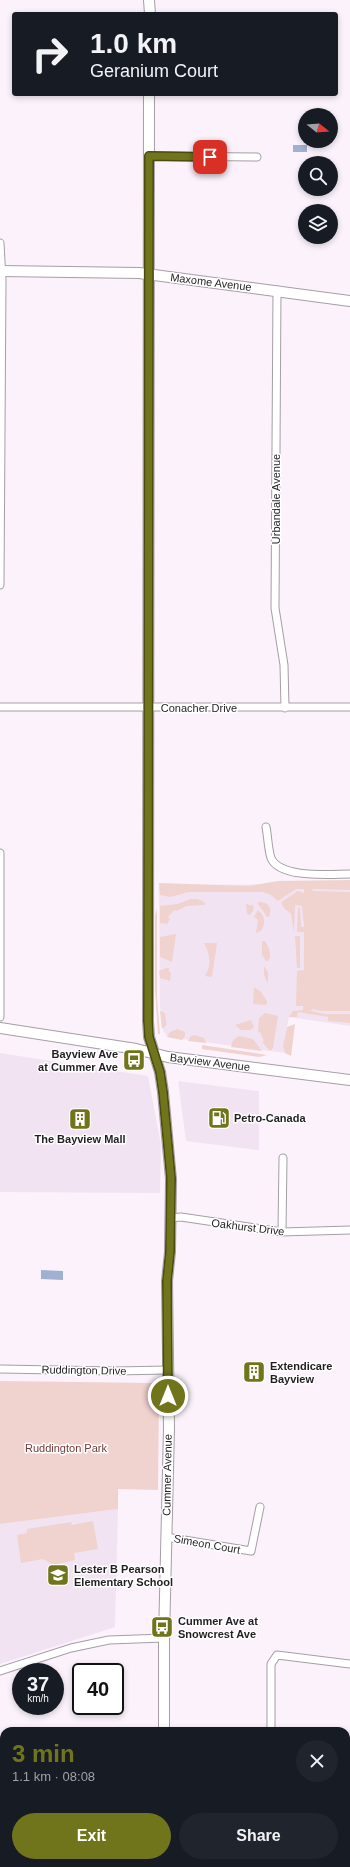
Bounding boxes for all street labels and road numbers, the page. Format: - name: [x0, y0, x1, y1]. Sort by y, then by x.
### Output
- street label: Maxome Avenue: [170, 271, 252, 293]
- street label: Urbandale Avenue: [270, 454, 282, 544]
- street label: Conacher Drive: [161, 702, 237, 714]
- street label: Bayview Avenue: [169, 1051, 251, 1073]
- street label: Oakhurst Drive: [211, 1217, 285, 1237]
- street label: Ruddington Drive: [41, 1363, 127, 1377]
- street label: Cummer Avenue: [160, 1434, 174, 1516]
- street label: Simeon Court: [173, 1532, 241, 1556]

